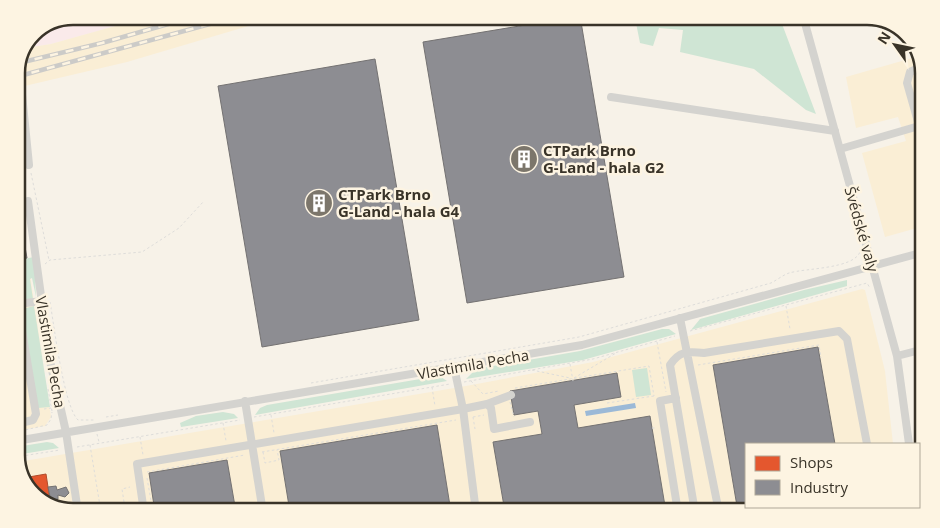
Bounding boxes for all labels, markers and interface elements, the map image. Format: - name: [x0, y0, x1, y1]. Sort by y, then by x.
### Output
- north arrow: [870, 20, 920, 70]
- text: N: [873, 28, 895, 48]
- place label: CTPark Brno G-Land - hala G2: [543, 140, 665, 177]
- building icon: CTPark Brno G-Land - hala G2: [509, 144, 539, 174]
- place label: CTPark Brno G-Land - hala G4: [338, 184, 460, 221]
- street label: Švédské valy: [840, 184, 884, 274]
- building icon: CTPark Brno G-Land - hala G4: [304, 188, 334, 218]
- street label: Vlastimila Pecha: [31, 295, 71, 409]
- street label: Vlastimila Pecha: [416, 344, 530, 384]
- legend: [745, 443, 920, 508]
- text: Shops: [790, 452, 833, 472]
- text: Industry: [790, 477, 848, 497]

